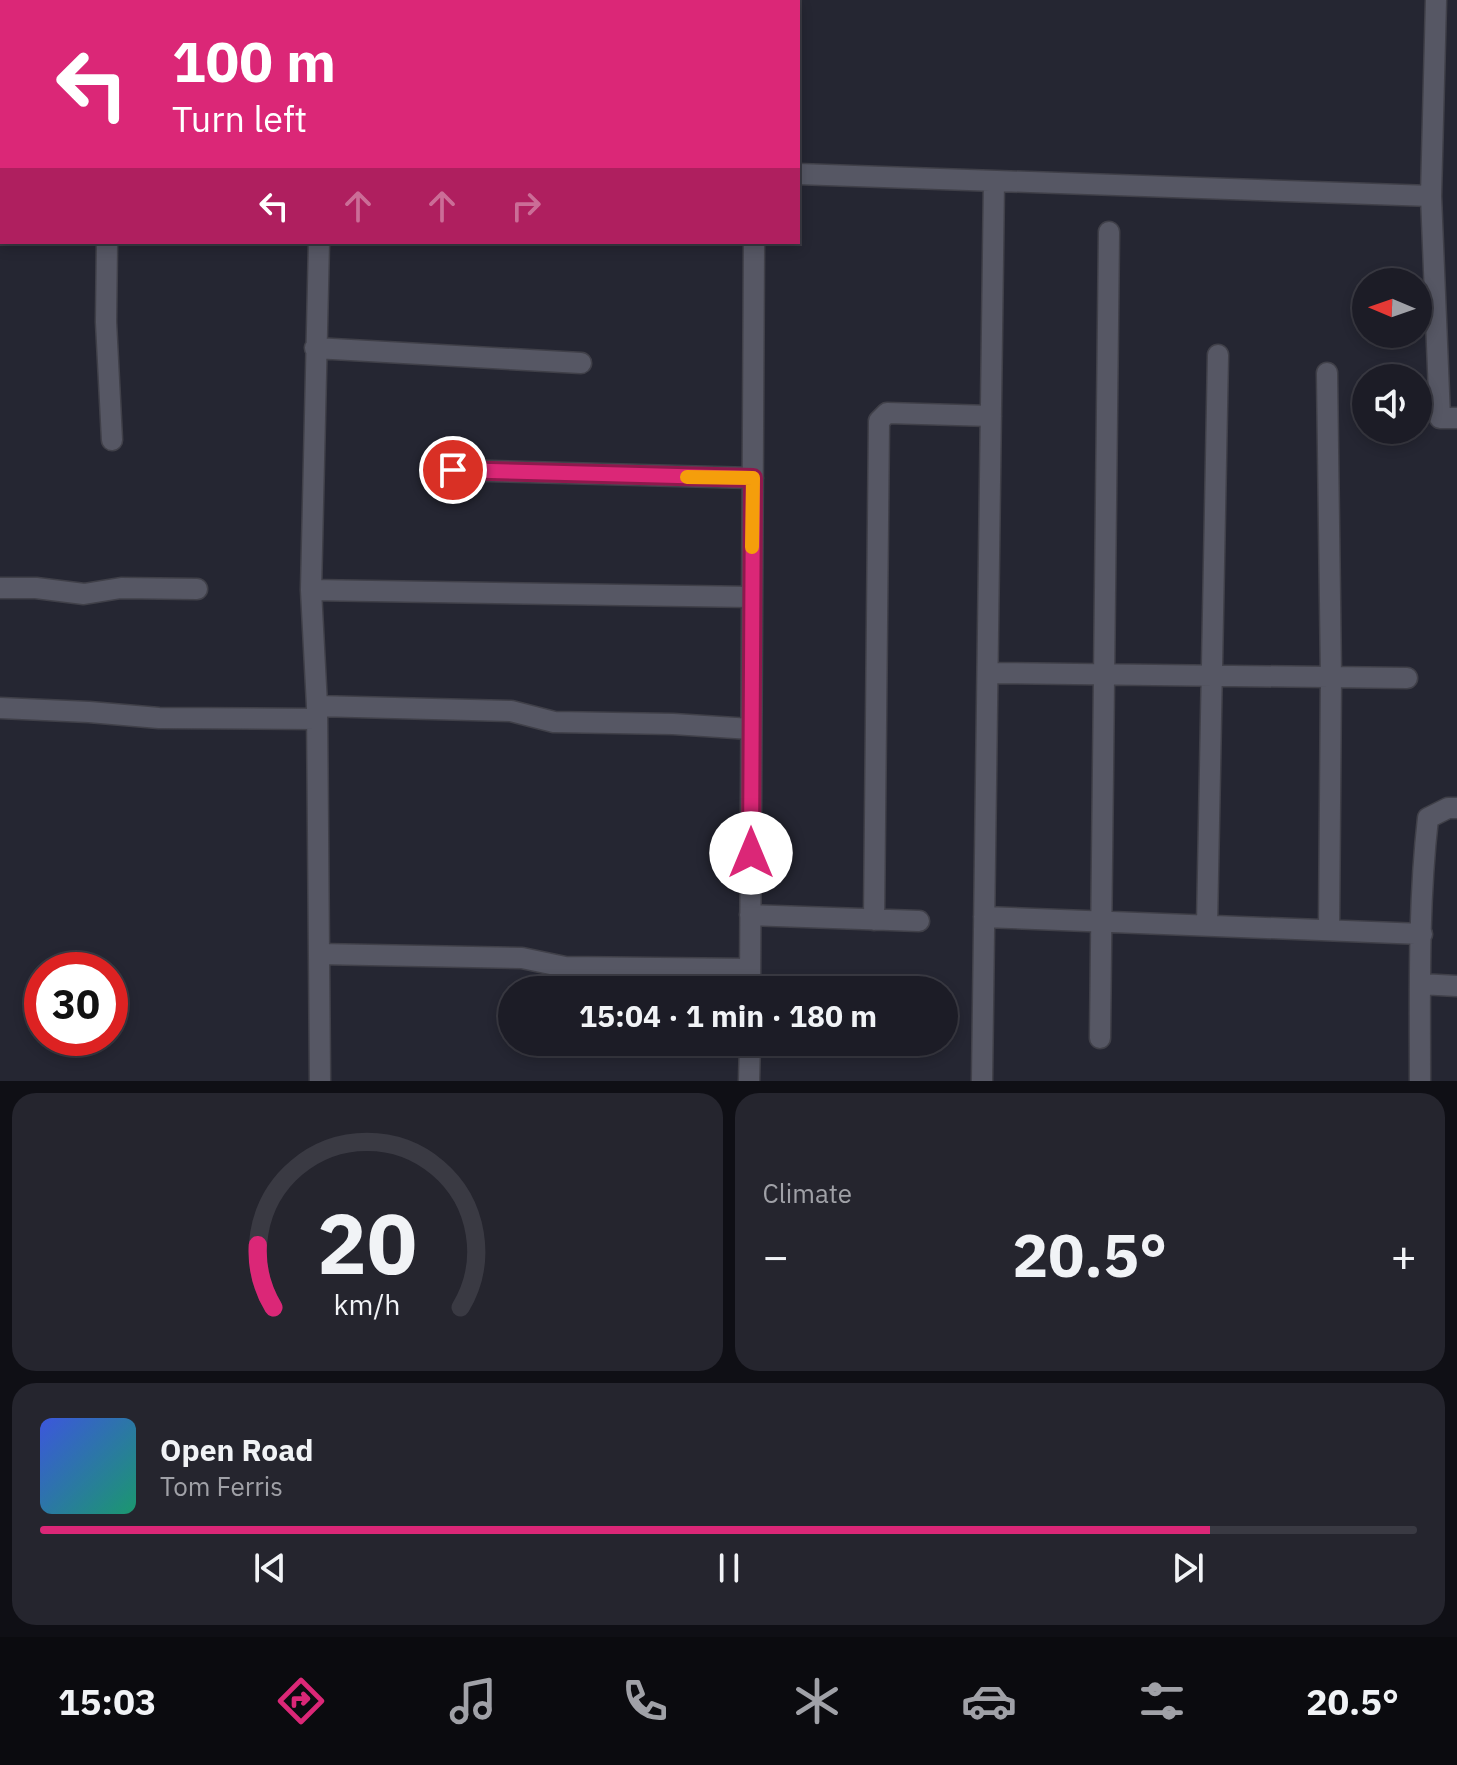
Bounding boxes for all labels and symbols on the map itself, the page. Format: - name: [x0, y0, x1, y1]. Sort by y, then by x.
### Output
- north arrow: [1352, 268, 1432, 348]
- pin: [419, 436, 487, 504]
- position arrow: [709, 811, 793, 895]
- speed limit sign: 30: [24, 952, 128, 1056]

